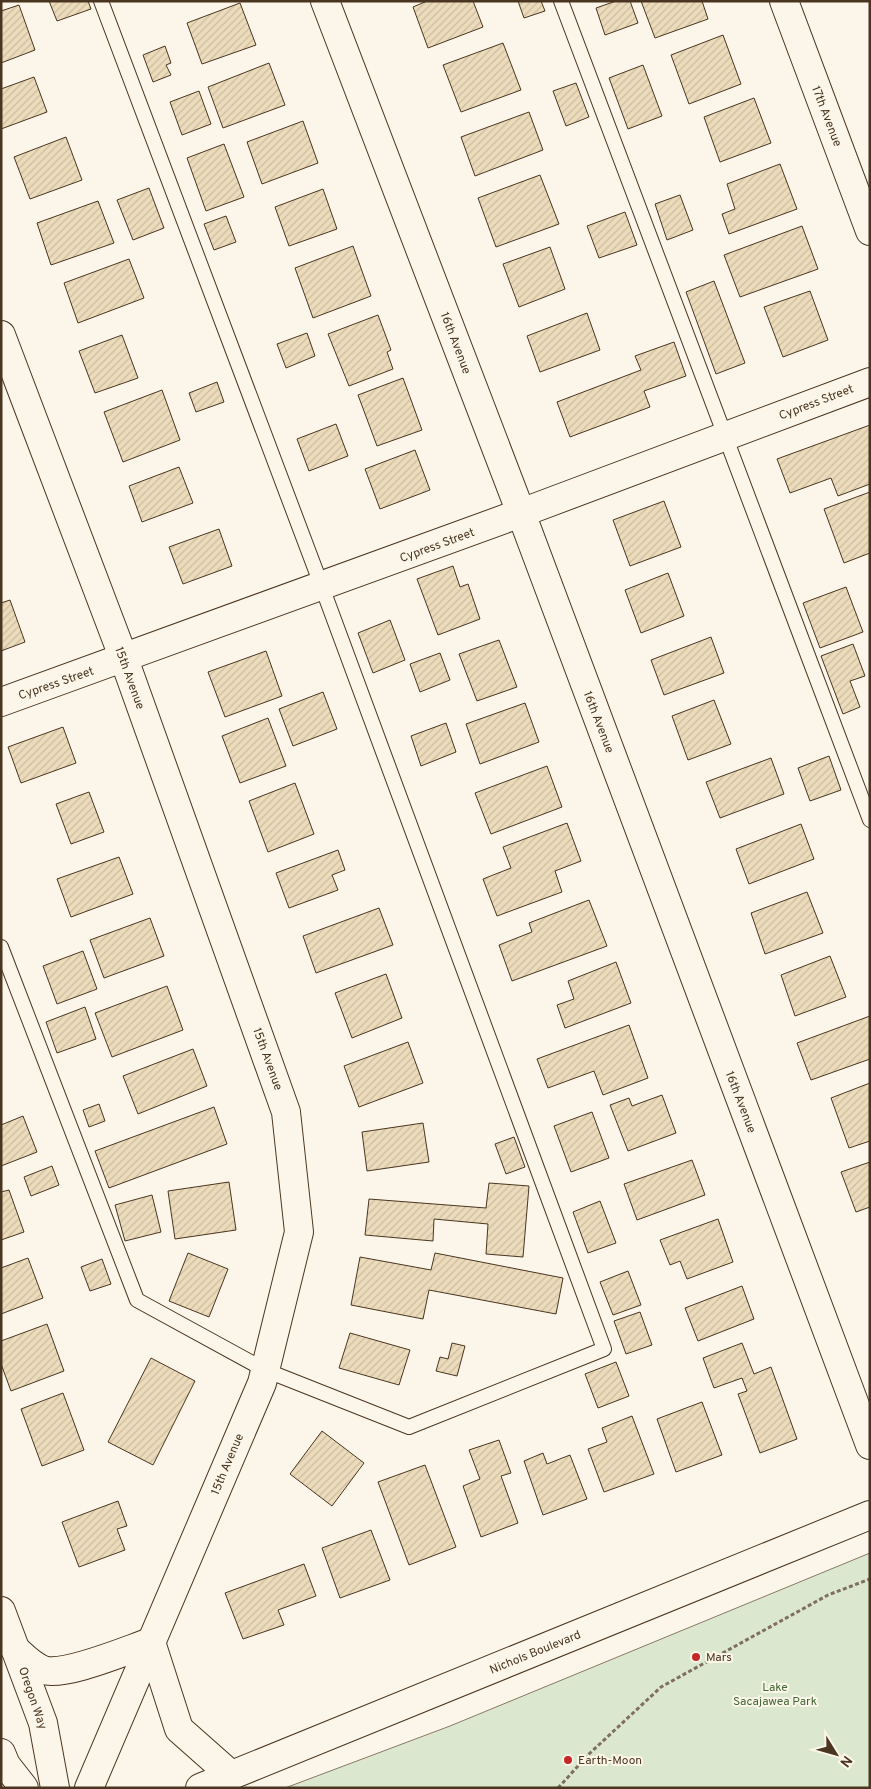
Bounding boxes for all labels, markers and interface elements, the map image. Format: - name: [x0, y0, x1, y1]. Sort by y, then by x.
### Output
- street label: 17th Avenue: [807, 84, 845, 149]
- street label: 16th Avenue: [436, 310, 474, 377]
- street label: Cypress Street: [777, 381, 856, 424]
- street label: Cypress Street: [398, 525, 477, 567]
- street label: 15th Avenue: [110, 645, 148, 712]
- street label: Cypress Street: [17, 664, 96, 704]
- street label: 16th Avenue: [579, 689, 617, 756]
- street label: 15th Avenue: [248, 1026, 286, 1093]
- street label: 16th Avenue: [721, 1069, 759, 1136]
- street label: 15th Avenue: [208, 1431, 248, 1498]
- street label: Nichols Boulevard: [487, 1627, 583, 1679]
- place label: Mars: [706, 1650, 732, 1666]
- marker: Mars: [690, 1651, 702, 1663]
- street label: Oregon Way: [14, 1665, 50, 1732]
- park label: Lake Sacajawea Park: [733, 1680, 817, 1710]
- north arrow: [811, 1729, 861, 1779]
- text: N: [835, 1752, 855, 1770]
- place label: Earth-Moon: [578, 1753, 642, 1769]
- marker: Earth-Moon: [562, 1754, 574, 1766]

